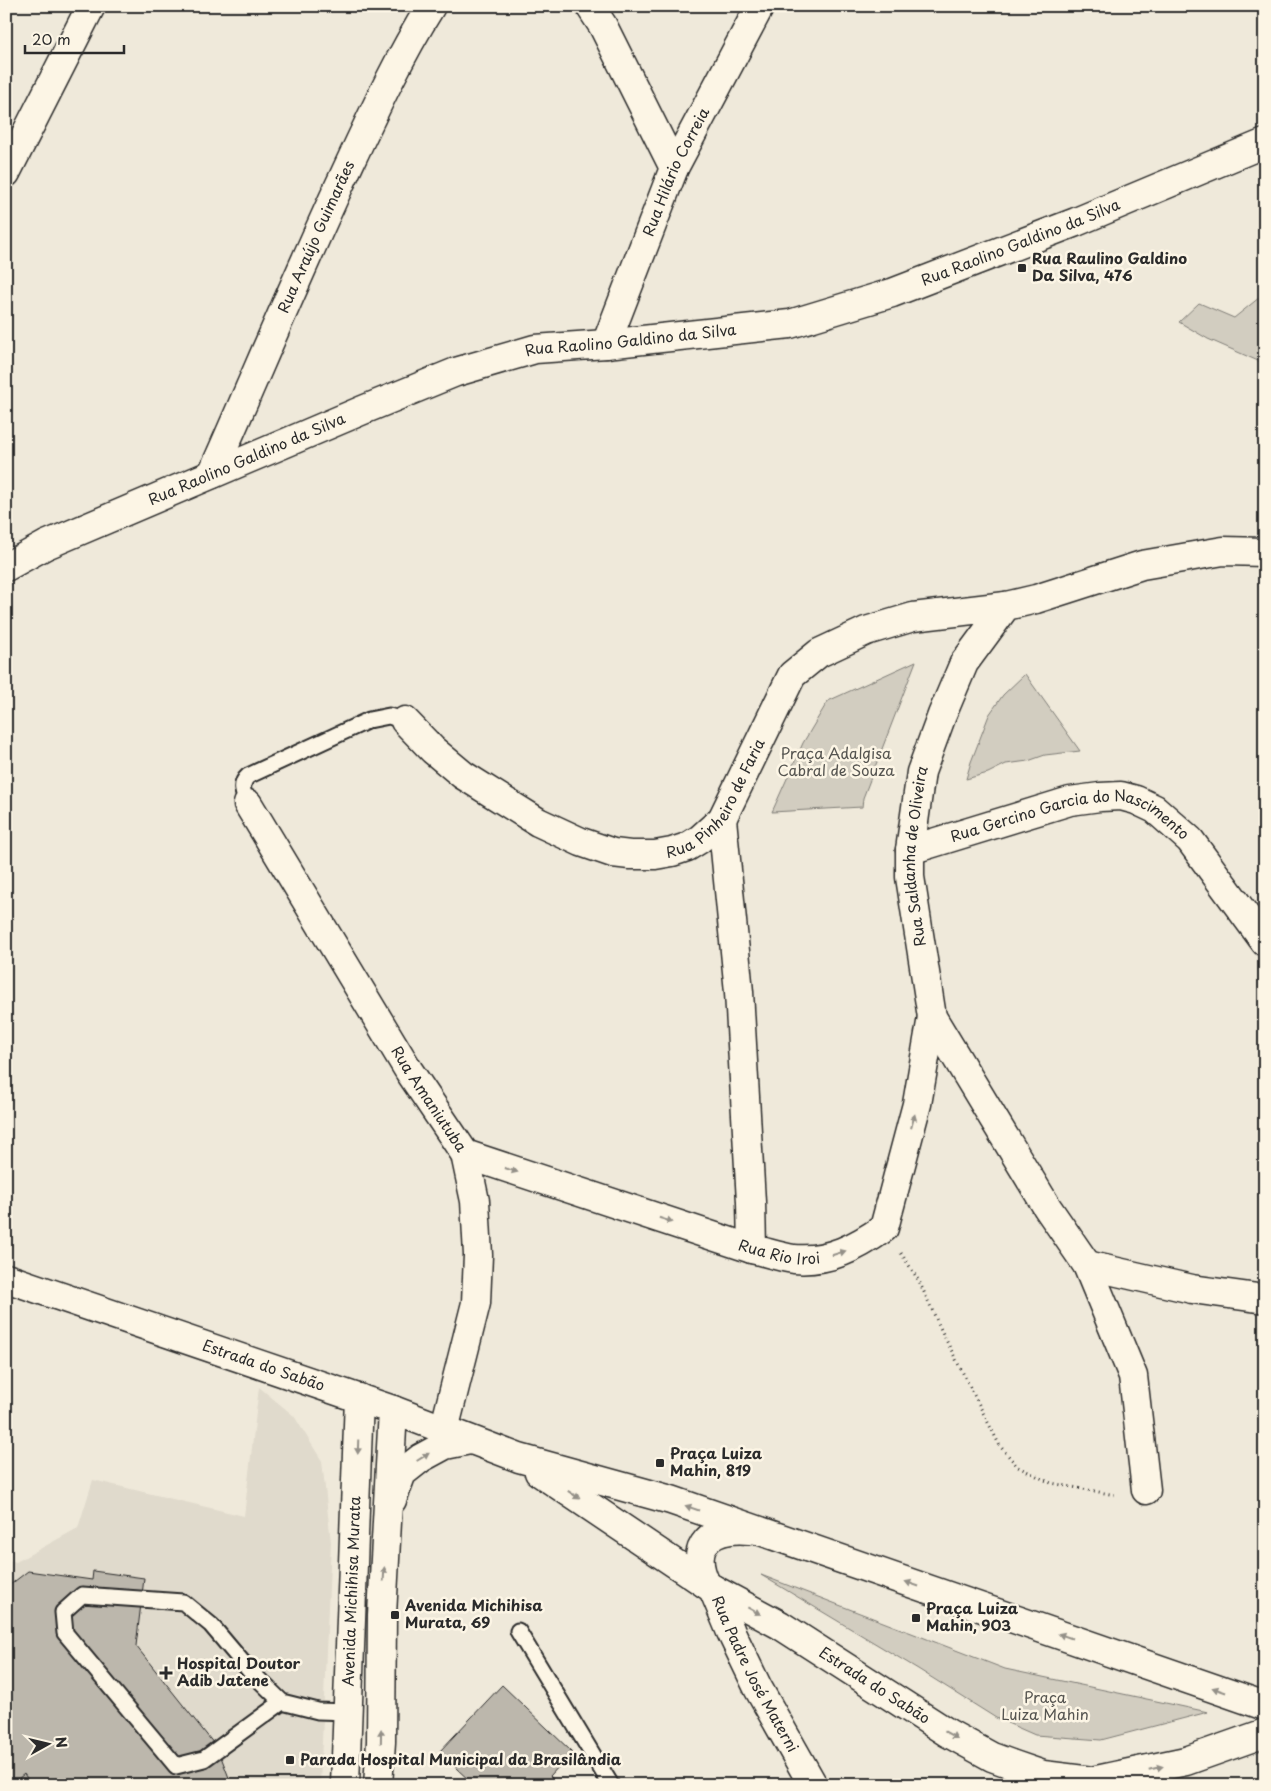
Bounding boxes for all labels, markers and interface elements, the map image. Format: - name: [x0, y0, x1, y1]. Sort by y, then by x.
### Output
- scale bar: [25, 22, 124, 54]
- text: 20 m: [32, 27, 71, 50]
- street label: Rua Hilário Correia: [636, 102, 714, 239]
- street label: Rua Araújo Guimarães: [271, 156, 360, 316]
- street label: Rua Raolino Galdino da Silva: [917, 192, 1124, 291]
- place label: Rua Raulino Galdino Da Silva, 476: [1032, 246, 1187, 286]
- marker: Rua Raulino Galdino Da Silva, 476: [1016, 262, 1028, 274]
- street label: Rua Raolino Galdino da Silva: [522, 317, 738, 361]
- street label: Rua Raolino Galdino da Silva: [144, 406, 349, 510]
- street label: Rua Pinheiro de Faria: [664, 734, 769, 863]
- park label: Praça Adalgisa Cabral de Souza: [777, 741, 895, 781]
- street label: Rua Saldanha de Oliveira: [897, 762, 932, 948]
- text: Rua Gercino Garcia do Nascimento: [947, 783, 1195, 847]
- street label: Rua Gercino Garcia do Nascimento: [939, 832, 1195, 850]
- street label: Rua Amaniutuba: [386, 1041, 474, 1156]
- one-way arrow: [909, 1113, 917, 1128]
- one-way arrow: [504, 1166, 519, 1174]
- one-way arrow: [658, 1217, 673, 1225]
- street label: Rua Rio Iroi: [736, 1232, 821, 1269]
- one-way arrow: [832, 1249, 847, 1256]
- street label: Estrada do Sabão: [200, 1333, 328, 1396]
- one-way arrow: [353, 1439, 361, 1455]
- place label: Praça Luiza Mahin, 819: [670, 1441, 763, 1481]
- one-way arrow: [416, 1453, 429, 1462]
- marker: Praça Luiza Mahin, 819: [654, 1457, 666, 1469]
- one-way arrow: [567, 1490, 580, 1500]
- street label: Avenida Michihisa Murata: [336, 1495, 365, 1687]
- one-way arrow: [684, 1503, 699, 1511]
- one-way arrow: [381, 1565, 389, 1581]
- one-way arrow: [904, 1580, 919, 1587]
- street label: Rua Padre José Materni: [707, 1592, 805, 1756]
- place label: Avenida Michihisa Murata, 69: [404, 1593, 543, 1633]
- place label: Praça Luiza Mahin, 903: [926, 1596, 1019, 1636]
- one-way arrow: [747, 1607, 762, 1615]
- marker: Avenida Michihisa Murata, 69: [389, 1609, 401, 1621]
- marker: Praça Luiza Mahin, 903: [910, 1612, 922, 1624]
- one-way arrow: [1058, 1632, 1073, 1639]
- street label: Estrada do Sabão: [815, 1640, 935, 1729]
- place label: Hospital Doutor Adib Jatene: [177, 1651, 301, 1691]
- marker: Hospital Doutor Adib Jatene: [159, 1666, 173, 1680]
- park label: Praça Luiza Mahin: [1001, 1685, 1089, 1725]
- one-way arrow: [1211, 1686, 1226, 1694]
- north arrow: [22, 1718, 72, 1768]
- one-way arrow: [377, 1728, 385, 1744]
- one-way arrow: [944, 1731, 958, 1739]
- text: N: [50, 1735, 73, 1749]
- place label: Parada Hospital Municipal da Brasilândia: [300, 1747, 622, 1770]
- marker: Parada Hospital Municipal da Brasilândia: [284, 1754, 296, 1766]
- one-way arrow: [1148, 1764, 1163, 1772]

